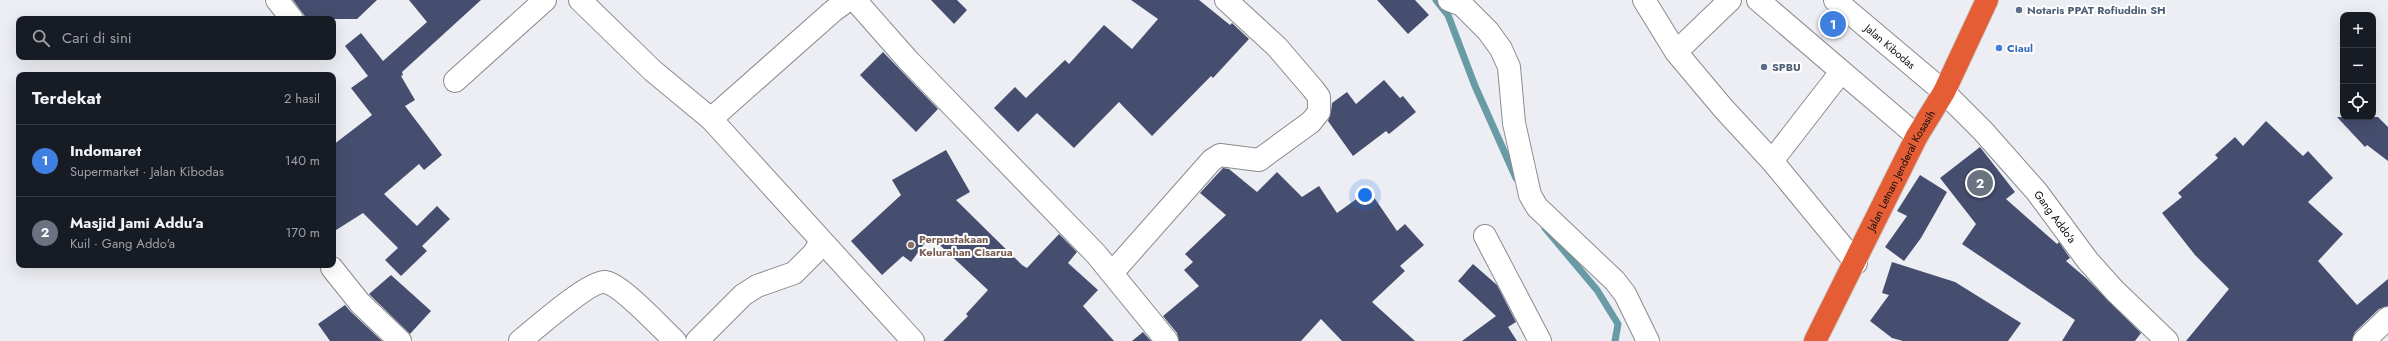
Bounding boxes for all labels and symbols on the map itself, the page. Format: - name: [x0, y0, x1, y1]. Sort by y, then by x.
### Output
- place label: Notaris PPAT Rofiuddin SH: [2027, 2, 2166, 18]
- marker: Notaris PPAT Rofiuddin SH: [2014, 5, 2024, 15]
- pin: 1: [1820, 9, 1846, 39]
- street label: Jalan Kibodas: [1860, 19, 1919, 73]
- place label: Ciaul: [2007, 40, 2033, 56]
- marker: Ciaul: [1994, 43, 2004, 53]
- place label: SPBU: [1772, 59, 1801, 75]
- marker: SPBU: [1759, 62, 1769, 72]
- street label: Jalan Letnan Jenderal Kosasih: [1862, 107, 1939, 235]
- pin: 2: [1967, 168, 1993, 198]
- your location: [1355, 185, 1375, 205]
- street label: Gang Addo'a: [2030, 187, 2080, 246]
- place label: Perpustakaan Kelurahan Cisarua: [919, 231, 1013, 260]
- marker: Perpustakaan Kelurahan Cisarua: [906, 240, 916, 250]

